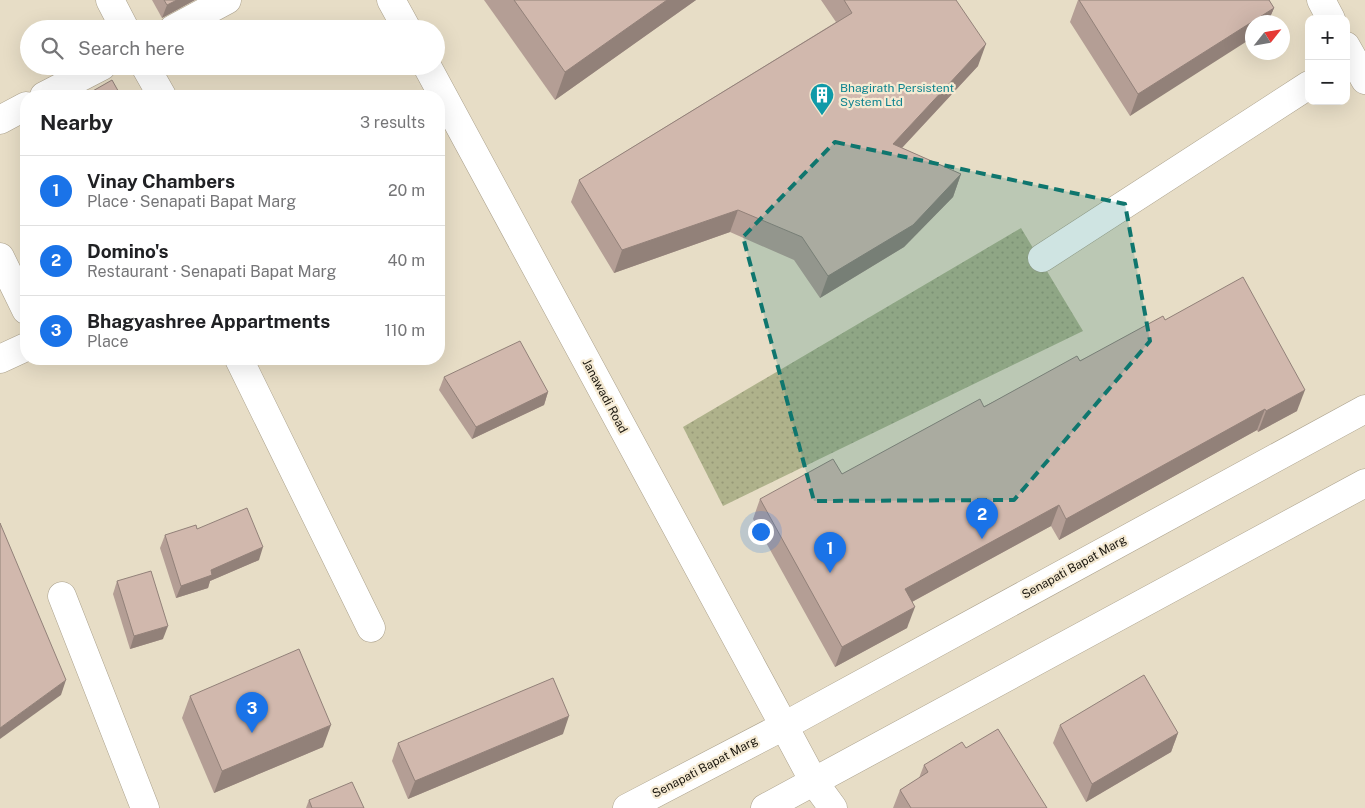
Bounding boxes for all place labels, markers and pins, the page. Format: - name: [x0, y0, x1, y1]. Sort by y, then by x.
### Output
- place label: Bhagirath Persistent System Ltd: [840, 81, 954, 109]
- building icon: Bhagirath Persistent System Ltd: [809, 82, 835, 116]
- pin: 2: [966, 498, 998, 539]
- pin: 1: [814, 532, 846, 573]
- pin: 3: [236, 692, 268, 733]

